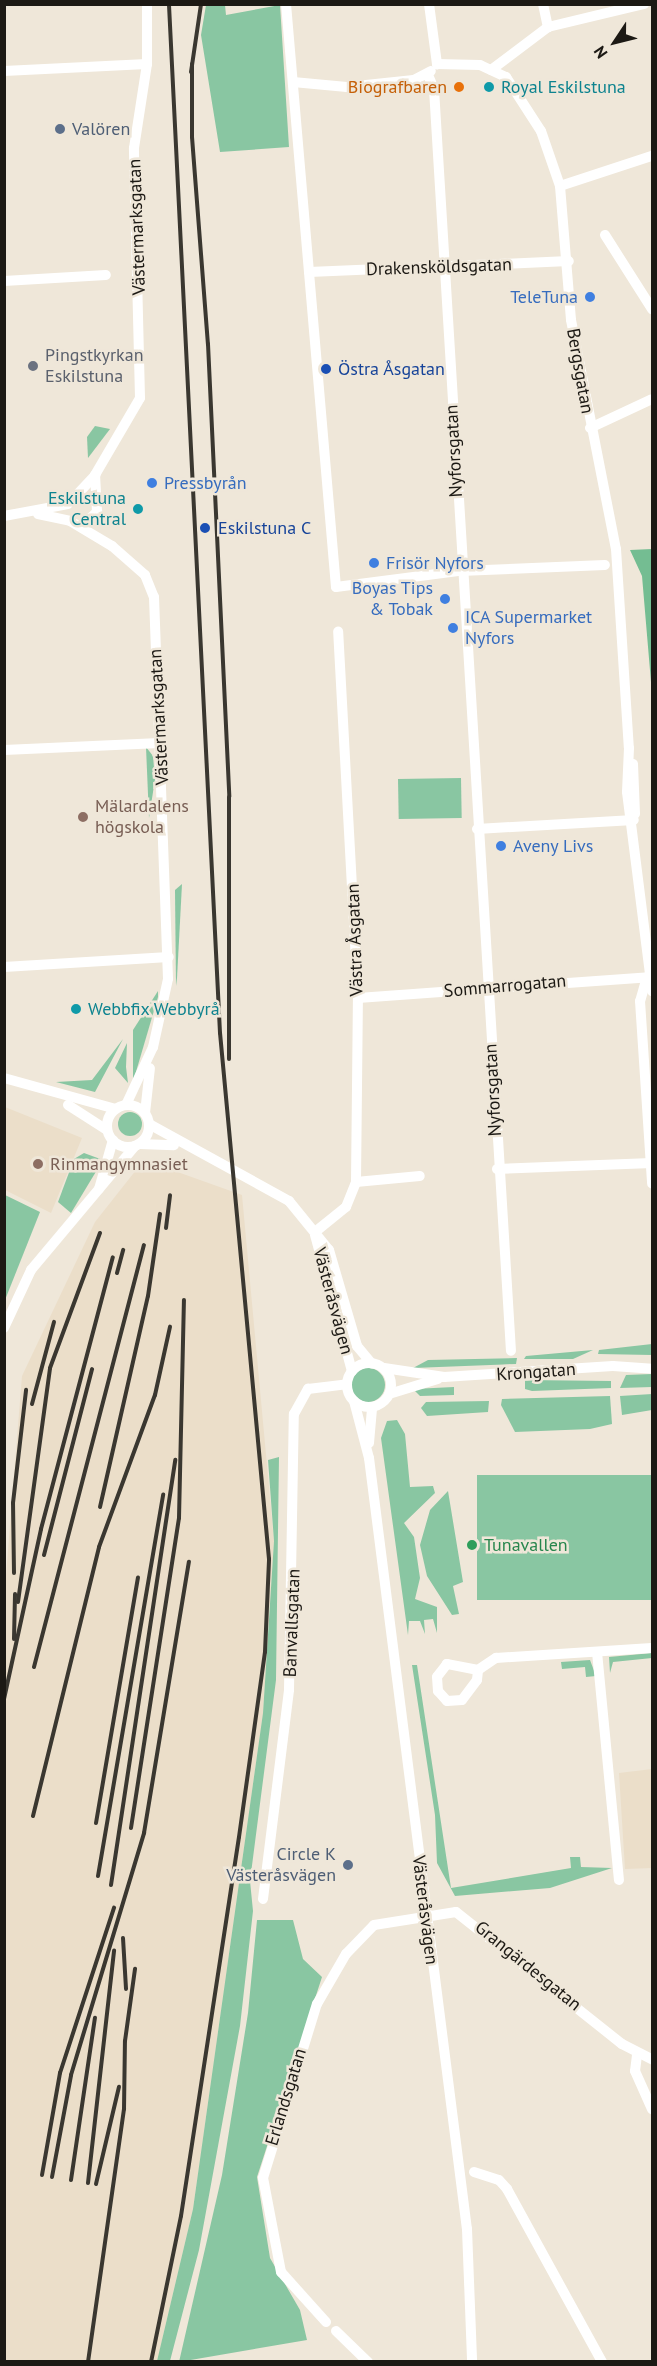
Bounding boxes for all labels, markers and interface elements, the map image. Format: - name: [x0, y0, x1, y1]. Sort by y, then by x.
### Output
- north arrow: [585, 12, 645, 72]
- text: N: [589, 42, 611, 62]
- place label: Biografbaren: [348, 76, 447, 98]
- place label: Royal Eskilstuna: [501, 76, 626, 98]
- marker: Biografbaren: [452, 80, 466, 94]
- marker: Royal Eskilstuna: [482, 80, 496, 94]
- place label: Valören: [72, 118, 130, 140]
- marker: Valören: [53, 122, 67, 136]
- street label: Västermarksgatan: [124, 158, 150, 296]
- street label: Drakensköldsgatan: [366, 254, 512, 280]
- place label: TeleTuna: [510, 286, 578, 308]
- marker: TeleTuna: [583, 290, 597, 304]
- street label: Bergsgatan: [562, 327, 598, 415]
- place label: Pingstkyrkan Eskilstuna: [45, 345, 143, 388]
- place label: Östra Åsgatan: [338, 358, 445, 380]
- marker: Pingstkyrkan Eskilstuna: [26, 359, 40, 373]
- marker: Östra Åsgatan: [319, 362, 333, 376]
- street label: Nyforsgatan: [441, 404, 467, 498]
- place label: Pressbyrån: [164, 472, 247, 494]
- marker: Pressbyrån: [145, 476, 159, 490]
- place label: Eskilstuna Central: [48, 488, 126, 530]
- marker: Eskilstuna Central: [131, 502, 145, 516]
- place label: Eskilstuna C: [218, 517, 311, 539]
- marker: Eskilstuna C: [196, 519, 214, 537]
- place label: Frisör Nyfors: [386, 552, 484, 574]
- marker: Frisör Nyfors: [367, 556, 381, 570]
- place label: Boyas Tips & Tobak: [351, 578, 433, 620]
- marker: Boyas Tips & Tobak: [438, 592, 452, 606]
- place label: ICA Supermarket Nyfors: [465, 607, 593, 650]
- marker: ICA Supermarket Nyfors: [446, 621, 460, 635]
- street label: Västermarksgatan: [145, 648, 173, 786]
- place label: Mälardalens högskola: [95, 796, 189, 838]
- marker: Mälardalens högskola: [76, 810, 90, 824]
- place label: Aveny Livs: [513, 835, 594, 857]
- marker: Aveny Livs: [494, 839, 508, 853]
- street label: Västra Åsgatan: [342, 883, 368, 997]
- street label: Sommarrogatan: [443, 970, 567, 1002]
- place label: Webbfix Webbyrå: [88, 998, 220, 1020]
- marker: Webbfix Webbyrå: [69, 1002, 83, 1016]
- street label: Nyforsgatan: [480, 1043, 506, 1137]
- place label: Rinmangymnasiet: [50, 1153, 188, 1175]
- marker: Rinmangymnasiet: [31, 1157, 45, 1171]
- street label: Västeråsvägen: [308, 1245, 358, 1357]
- street label: Krongatan: [496, 1358, 576, 1386]
- place label: Tunavallen: [484, 1534, 568, 1556]
- marker: Tunavallen: [465, 1538, 479, 1552]
- street label: Banvallsgatan: [279, 1568, 305, 1678]
- place label: Circle K Västeråsvägen: [226, 1844, 336, 1886]
- street label: Västeråsvägen: [408, 1854, 442, 1966]
- marker: Circle K Västeråsvägen: [341, 1858, 355, 1872]
- street label: Grangärdesgatan: [470, 1917, 586, 2015]
- street label: Erlandsgatan: [261, 2046, 311, 2148]

